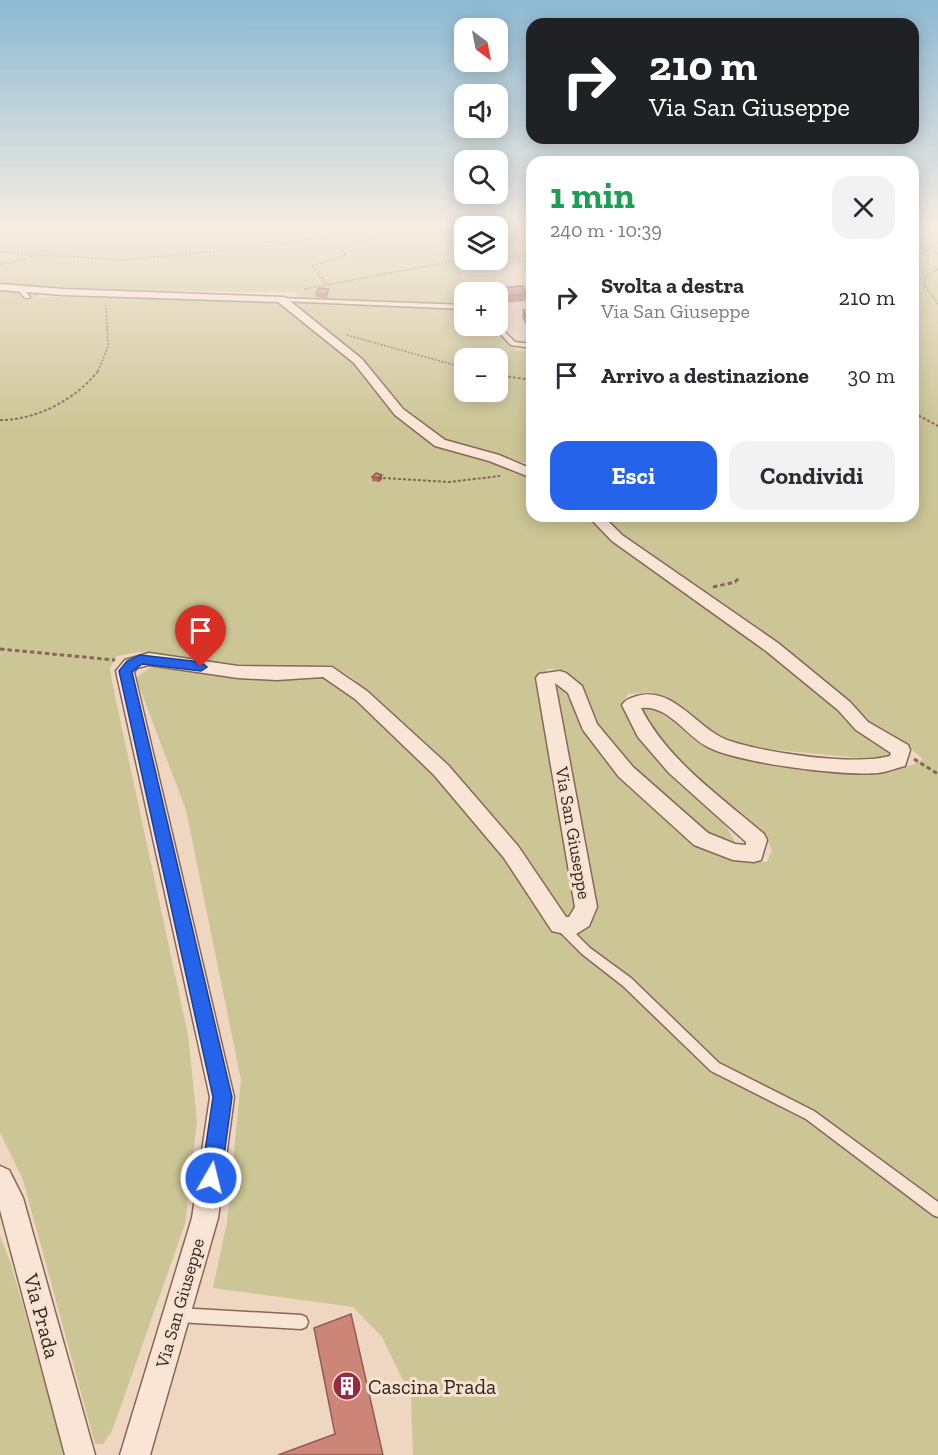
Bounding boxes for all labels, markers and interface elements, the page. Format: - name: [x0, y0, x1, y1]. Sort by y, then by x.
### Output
- north arrow: [454, 18, 508, 72]
- map controls: [454, 18, 508, 402]
- text: 210 m: [649, 40, 757, 91]
- icon: right: [550, 42, 628, 120]
- button: sound: [454, 84, 508, 138]
- text: Via San Giuseppe: [649, 91, 850, 123]
- button: search: [454, 150, 508, 204]
- text: 1 min: [550, 174, 635, 217]
- button: close: [832, 176, 895, 239]
- button: layers: [454, 216, 508, 270]
- text: 240 m · 10:39: [550, 218, 662, 242]
- text: Svolta a destra: [601, 272, 744, 299]
- icon: right: [550, 281, 583, 314]
- button: +: [454, 282, 508, 336]
- text: 210 m: [839, 284, 895, 311]
- text: Via San Giuseppe: [601, 299, 750, 323]
- button: −: [454, 348, 508, 402]
- icon: arrive: [550, 359, 583, 392]
- text: Arrivo a destinazione: [601, 362, 809, 389]
- text: 30 m: [848, 362, 895, 389]
- button: Esci: [550, 441, 717, 510]
- button: Condividi: [729, 441, 895, 510]
- pin: [175, 605, 226, 667]
- icon: arrive: [184, 614, 217, 647]
- street label: Via San Giuseppe: [550, 764, 595, 901]
- position arrow: [179, 1146, 243, 1210]
- street label: Via San Giuseppe: [151, 1236, 209, 1371]
- street label: Via Prada: [18, 1270, 65, 1361]
- building icon: Cascina Prada: [331, 1370, 363, 1402]
- place label: Cascina Prada: [368, 1374, 496, 1399]

